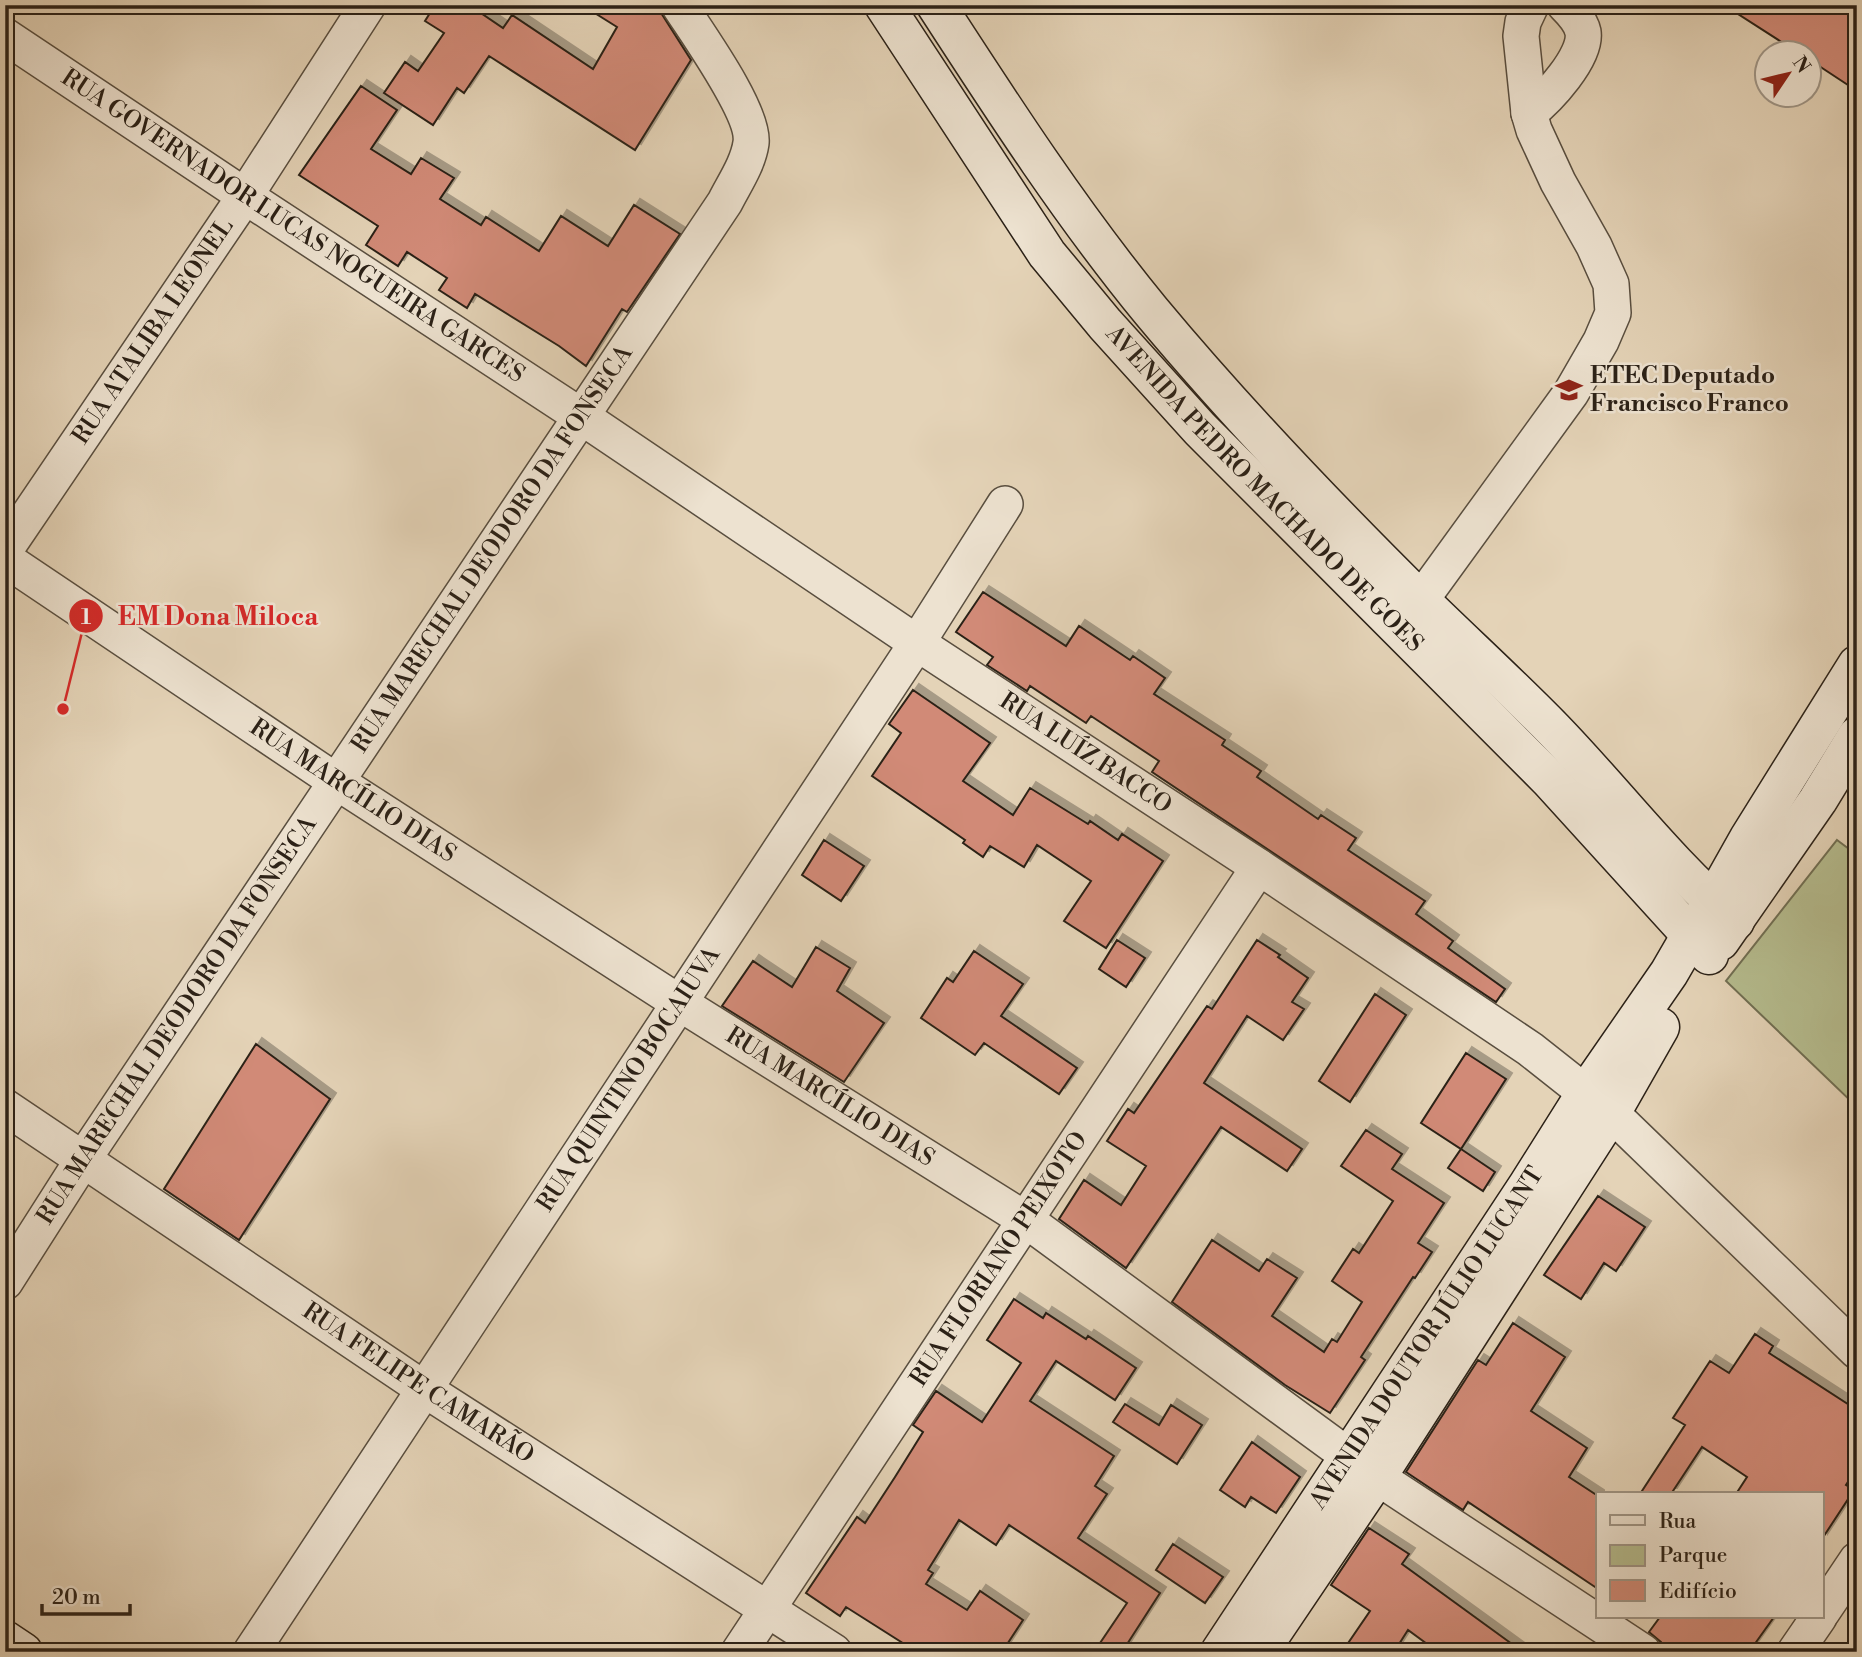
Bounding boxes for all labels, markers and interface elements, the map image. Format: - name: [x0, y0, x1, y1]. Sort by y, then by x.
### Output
- north arrow: [1754, 38, 1824, 108]
- text: N: [1787, 52, 1815, 78]
- street label: RUA GOVERNADOR LUCAS NOGUEIRA GARCES: [55, 63, 530, 390]
- street label: RUA ATALIBA LEONEL: [66, 213, 240, 450]
- street label: AVENIDA PEDRO MACHADO DE GOES: [1098, 319, 1429, 659]
- street label: RUA MARECHAL DEODORO DA FONSECA: [345, 339, 640, 759]
- place label: ETEC Deputado Francisco Franco: [1590, 361, 1789, 419]
- school or university icon: ETEC Deputado Francisco Franco: [1554, 375, 1584, 405]
- callout: EM Dona Miloca: [69, 593, 332, 640]
- text: EM Dona Miloca: [118, 601, 319, 633]
- text: 1: [81, 605, 91, 631]
- street label: RUA LUÍZ BACCO: [994, 686, 1177, 821]
- street label: RUA MARCÍLIO DIAS: [244, 713, 461, 870]
- street label: RUA MARECHAL DEODORO DA FONSECA: [30, 810, 324, 1230]
- street label: RUA QUINTINO BOCAIUVA: [531, 941, 727, 1218]
- street label: RUA MARCÍLIO DIAS: [720, 1021, 940, 1174]
- street label: RUA FLORIANO PEIXOTO: [904, 1126, 1094, 1392]
- street label: AVENIDA DOUTOR JÚLIO LUCANT: [1303, 1161, 1551, 1516]
- street label: RUA FELIPE CAMARÃO: [296, 1296, 539, 1470]
- legend: [1596, 1492, 1824, 1618]
- text: Rua: [1659, 1509, 1696, 1535]
- text: Parque: [1659, 1543, 1727, 1569]
- scale bar: [42, 1573, 130, 1617]
- text: Edifício: [1659, 1579, 1737, 1605]
- text: 20 m: [52, 1585, 101, 1611]

